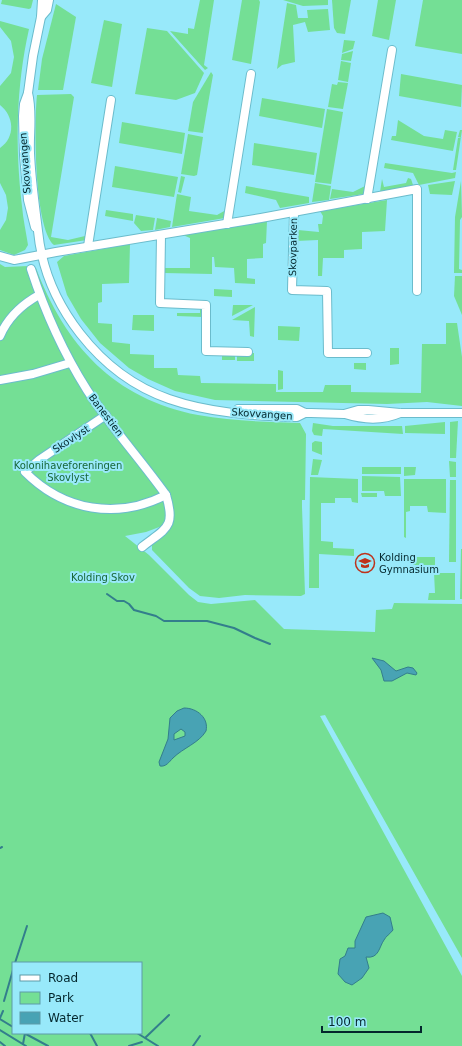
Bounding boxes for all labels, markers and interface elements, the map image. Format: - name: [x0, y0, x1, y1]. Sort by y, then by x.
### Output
- street label: Skovvangen: [17, 132, 33, 194]
- street label: Skovparken: [287, 218, 299, 276]
- street label: Banestien: [87, 392, 125, 438]
- street label: Skovvangen: [231, 406, 293, 422]
- street label: Skovlyst: [51, 423, 92, 455]
- park label: Kolonihaveforeningen Skovlyst: [14, 460, 122, 483]
- school or university icon: Kolding Gymnasium: [354, 552, 376, 574]
- place label: Kolding Gymnasium: [379, 552, 439, 575]
- park label: Kolding Skov: [71, 572, 135, 583]
- legend: [12, 962, 142, 1034]
- text: Road: [48, 971, 78, 985]
- text: Park: [48, 991, 74, 1005]
- scale bar: [322, 1008, 421, 1034]
- text: Water: [48, 1011, 84, 1025]
- text: 100 m: [328, 1015, 366, 1029]

